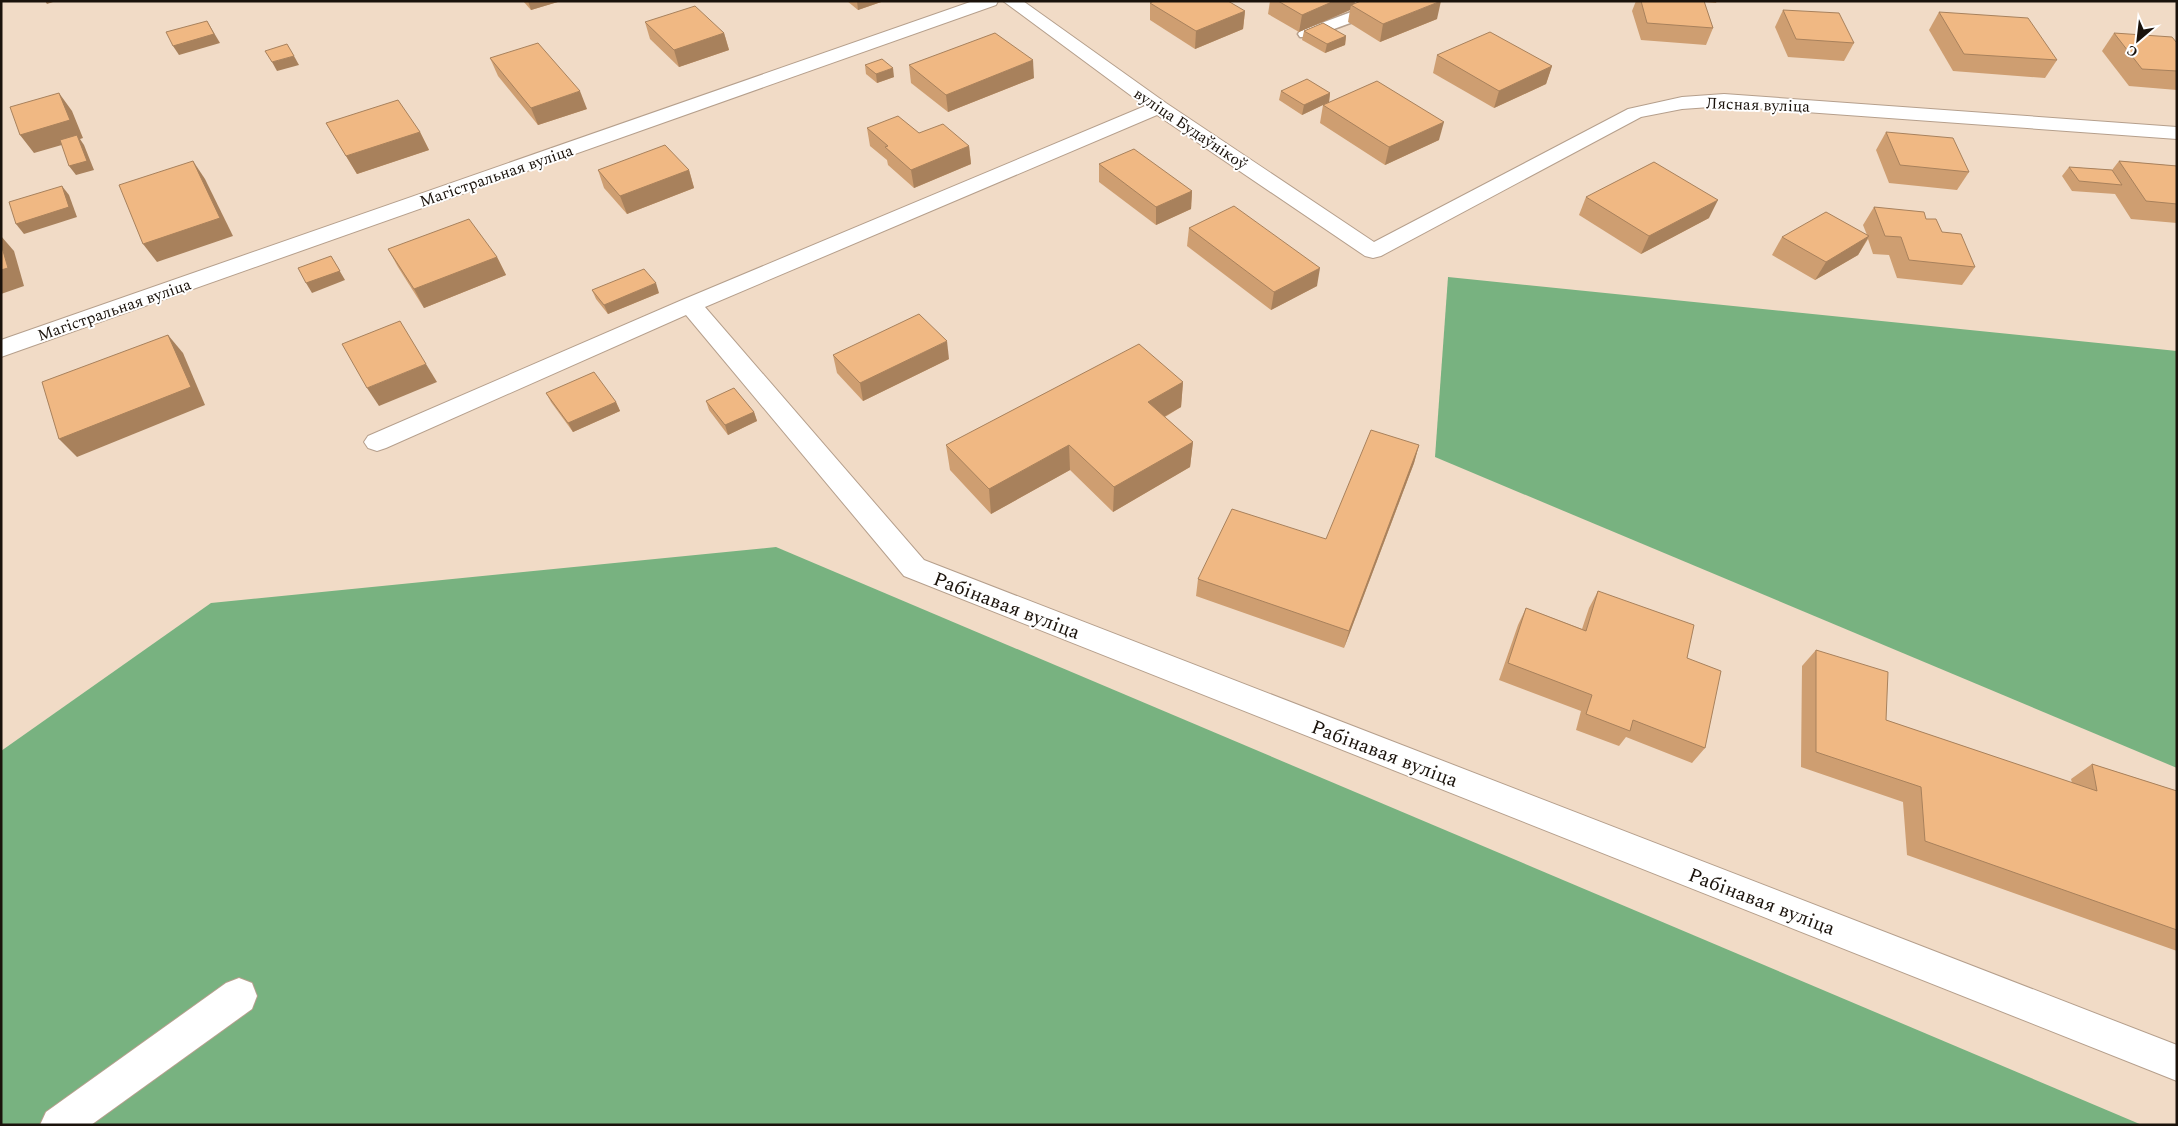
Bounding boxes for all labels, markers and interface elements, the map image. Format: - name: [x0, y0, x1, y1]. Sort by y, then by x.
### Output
- north arrow: [2113, 15, 2163, 65]
- text: С: [2123, 39, 2141, 63]
- street label: вуліца Будаўнікоў: [1129, 82, 1253, 177]
- street label: Лясная вуліца: [1705, 91, 1811, 119]
- street label: Магістральная вуліца: [416, 138, 577, 214]
- street label: Магістральная вуліца: [34, 272, 195, 348]
- street label: Рабінавая вуліца: [929, 564, 1085, 648]
- street label: Рабінавая вуліца: [1307, 712, 1463, 796]
- street label: Рабінавая вуліца: [1684, 860, 1840, 944]

